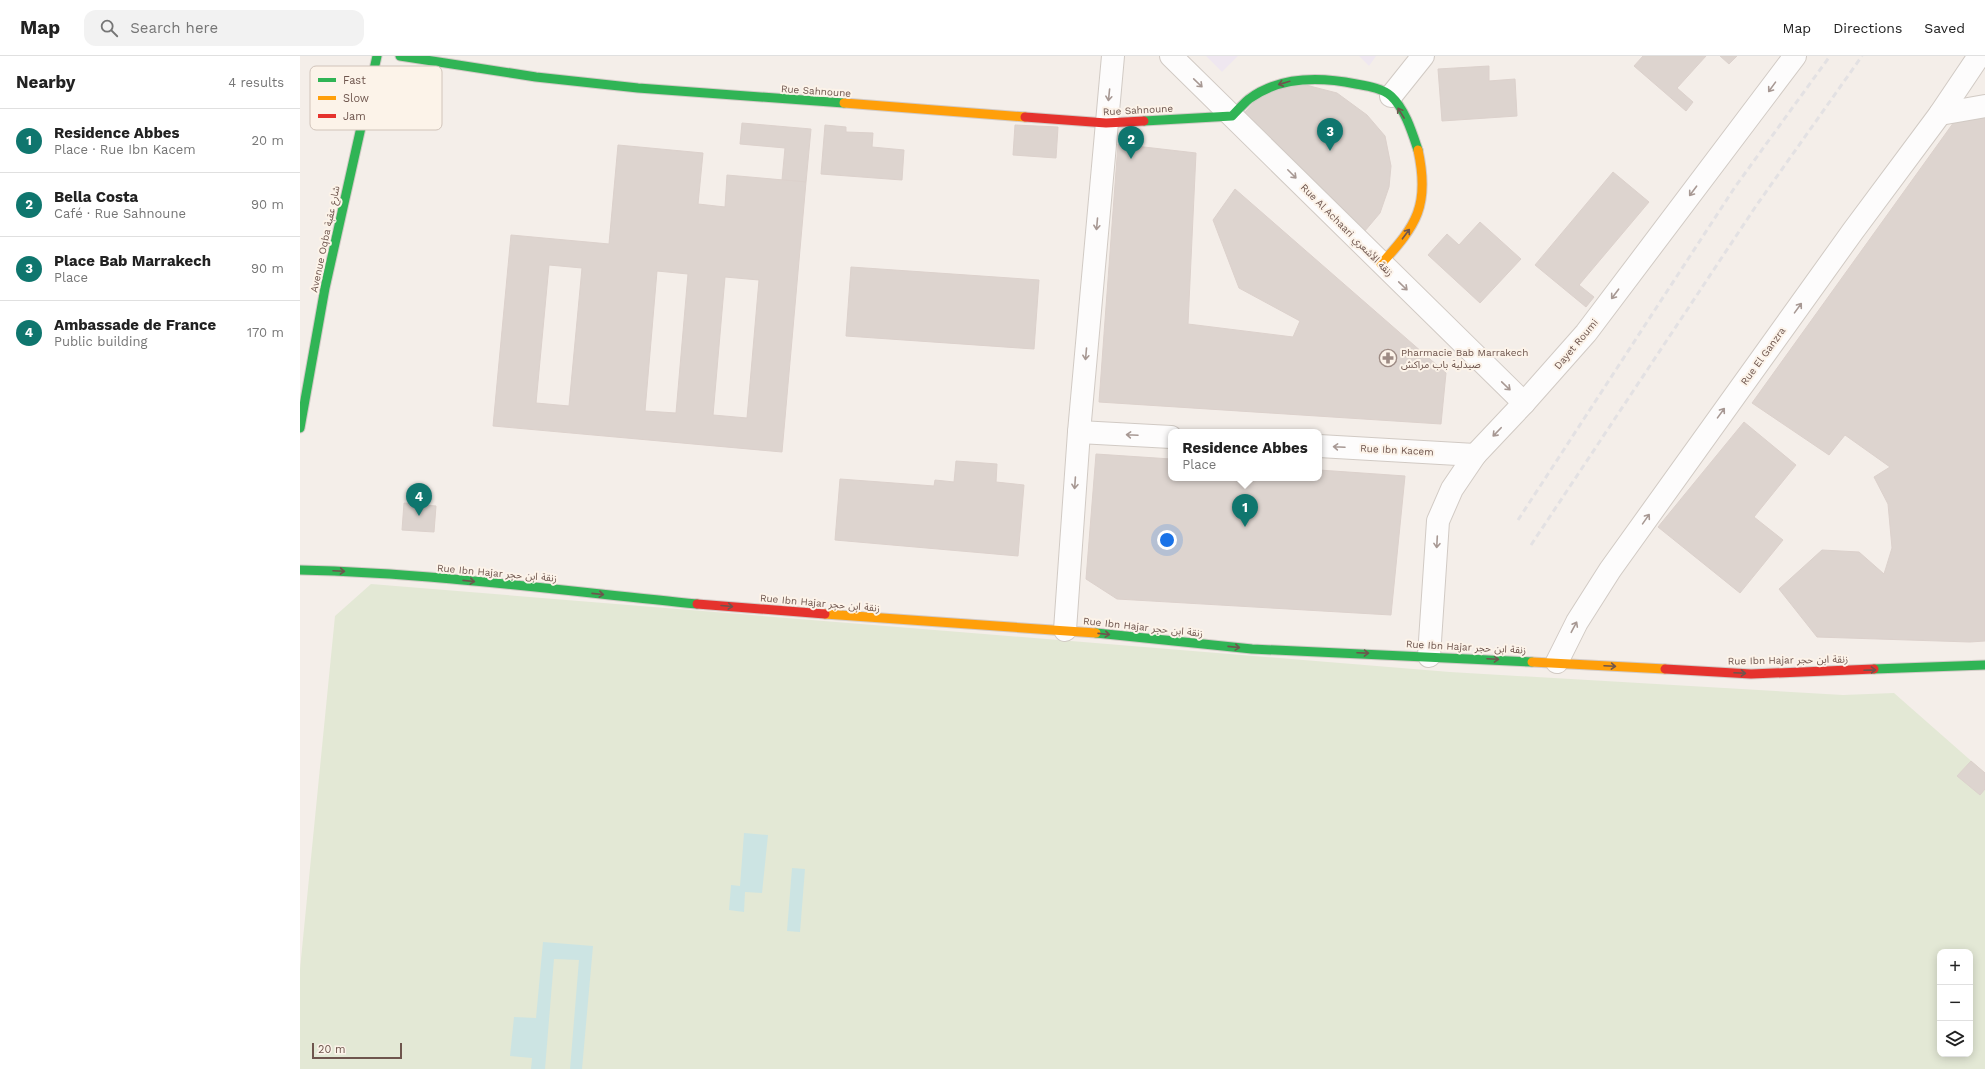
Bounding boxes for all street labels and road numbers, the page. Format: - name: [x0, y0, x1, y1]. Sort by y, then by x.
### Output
- street label: Rue Sahnoune: [781, 83, 852, 99]
- street label: Rue Sahnoune: [1103, 103, 1174, 117]
- street label: Rue Al Achaari زنقة الأشعري: [1297, 182, 1396, 280]
- street label: Avenue Oqba شارع عقبة: [308, 184, 344, 294]
- street label: Dayet Roumi: [1552, 317, 1600, 371]
- street label: Rue El Ganzra: [1738, 325, 1788, 387]
- street label: Rue Ibn Kacem: [1360, 443, 1434, 457]
- street label: Rue Ibn Hajar زنقة ابن حجر: [436, 562, 558, 585]
- street label: Rue Ibn Hajar زنقة ابن حجر: [759, 592, 881, 615]
- street label: Rue Ibn Hajar زنقة ابن حجر: [1082, 615, 1204, 640]
- street label: Rue Ibn Hajar زنقة ابن حجر: [1406, 638, 1527, 657]
- street label: Rue Ibn Hajar زنقة ابن حجر: [1728, 653, 1849, 668]

